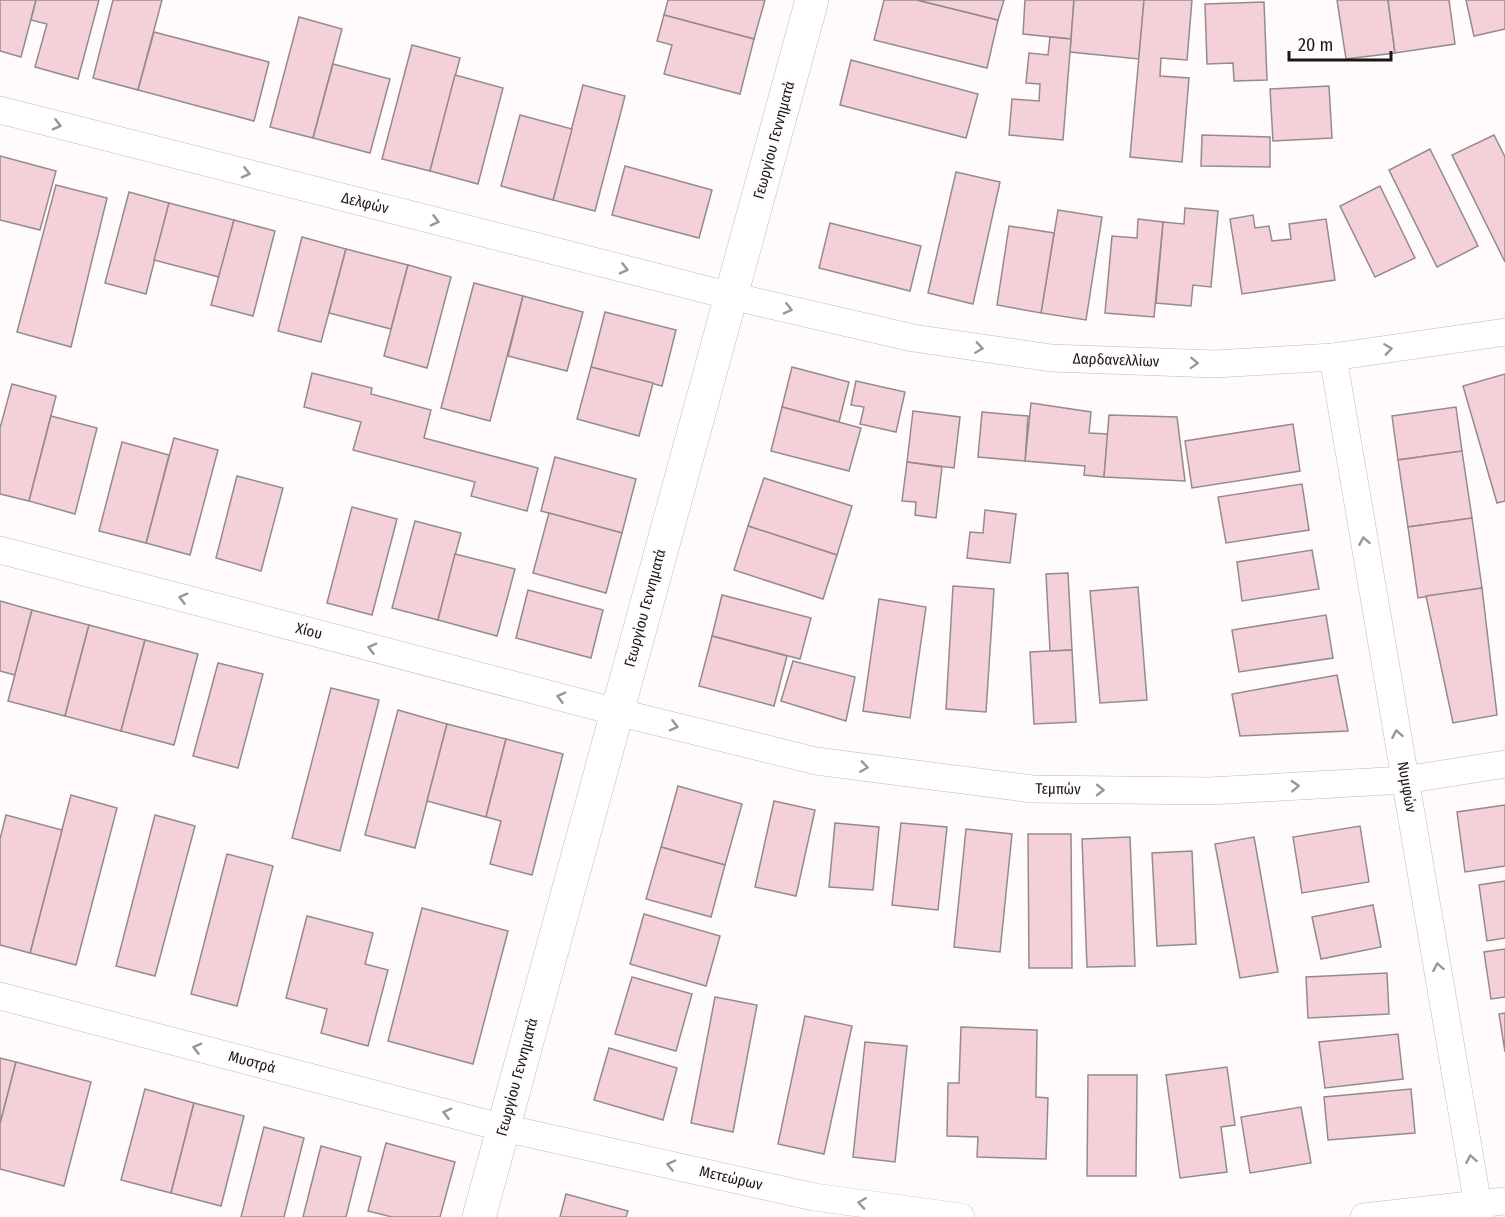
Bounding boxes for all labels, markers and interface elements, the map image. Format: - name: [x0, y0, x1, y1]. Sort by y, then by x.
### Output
- scale bar: [1289, 24, 1391, 62]
- text: 20 m: [1298, 34, 1333, 56]
- street label: Γεωργίου Γεννηματά: [750, 79, 798, 201]
- one-way arrow: [52, 117, 62, 130]
- one-way arrow: [241, 165, 251, 178]
- street label: Δελφών: [340, 188, 391, 218]
- one-way arrow: [429, 214, 439, 226]
- one-way arrow: [618, 262, 628, 274]
- one-way arrow: [783, 302, 793, 315]
- one-way arrow: [974, 341, 984, 353]
- one-way arrow: [1384, 344, 1393, 356]
- street label: Δαρδανελλίων: [1072, 349, 1160, 371]
- one-way arrow: [1190, 357, 1199, 369]
- one-way arrow: [1358, 537, 1371, 547]
- street label: Γεωργίου Γεννηματά: [621, 547, 669, 669]
- one-way arrow: [178, 593, 188, 606]
- street label: Χίου: [294, 619, 324, 643]
- one-way arrow: [367, 642, 377, 655]
- one-way arrow: [556, 692, 566, 704]
- one-way arrow: [669, 718, 679, 731]
- one-way arrow: [1392, 729, 1404, 738]
- one-way arrow: [860, 760, 869, 773]
- street label: Νυμφών: [1394, 760, 1420, 814]
- street label: Τεμπών: [1035, 780, 1081, 798]
- one-way arrow: [1290, 780, 1299, 793]
- one-way arrow: [1095, 784, 1104, 796]
- one-way arrow: [1432, 963, 1444, 972]
- street label: Γεωργίου Γεννηματά: [493, 1016, 541, 1138]
- one-way arrow: [192, 1043, 202, 1056]
- street label: Μυστρά: [226, 1047, 278, 1077]
- one-way arrow: [442, 1108, 452, 1121]
- one-way arrow: [1465, 1155, 1477, 1164]
- one-way arrow: [666, 1159, 676, 1172]
- street label: Μετεώρων: [698, 1162, 765, 1194]
- one-way arrow: [857, 1198, 866, 1210]

